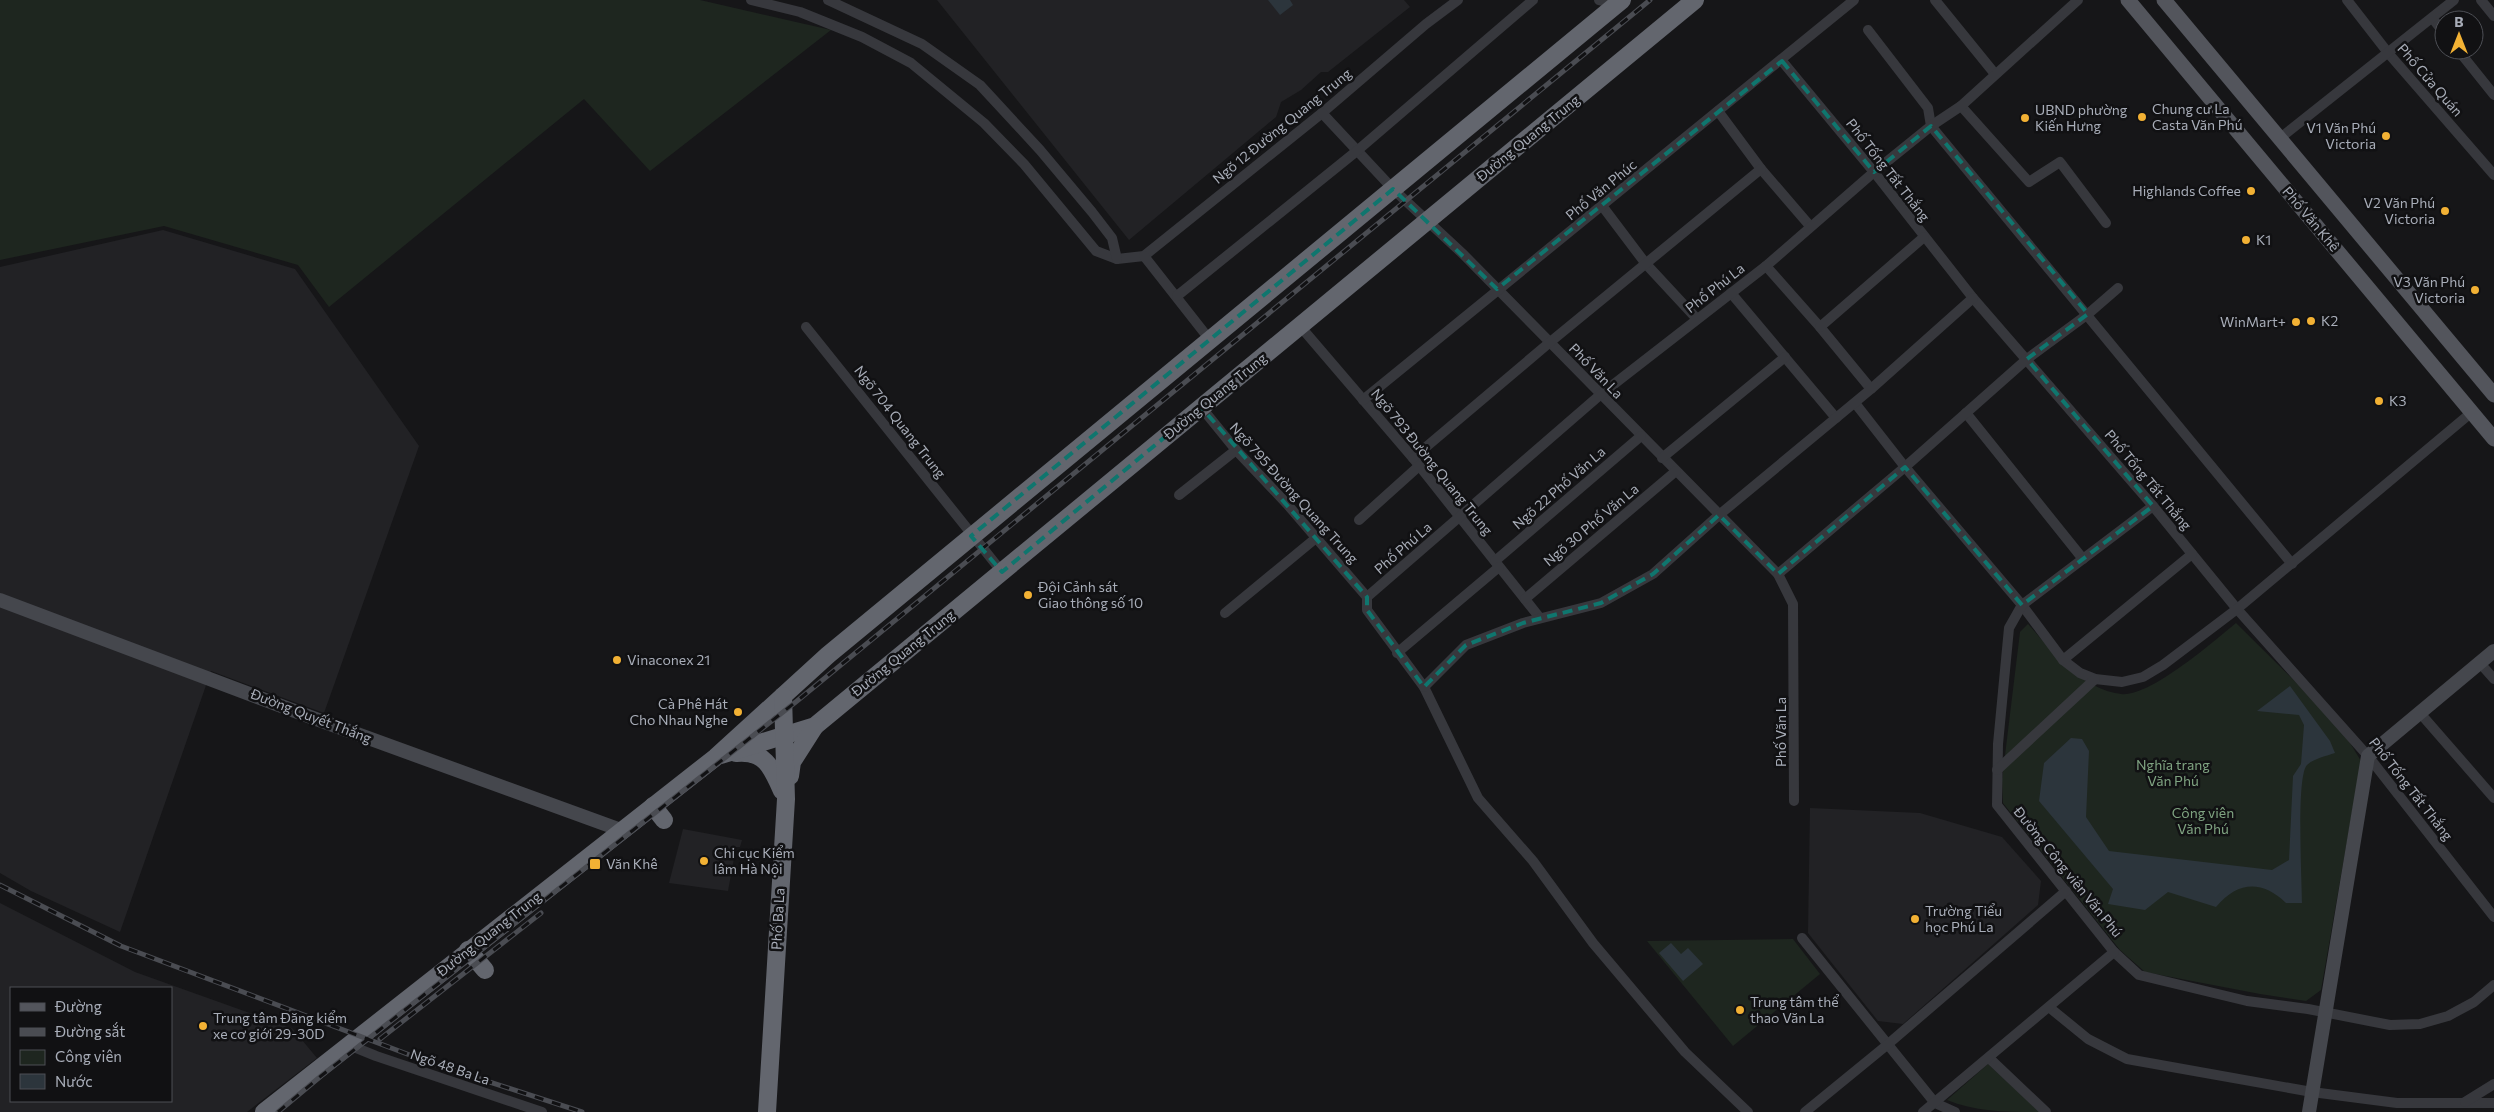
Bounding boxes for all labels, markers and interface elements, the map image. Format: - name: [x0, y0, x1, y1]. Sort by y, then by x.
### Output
- north arrow: [2434, 10, 2484, 60]
- text: B: [2454, 13, 2464, 30]
- street label: Phố Cửa Quán: [2394, 40, 2467, 120]
- street label: Ngõ 12 Đường Quang Trung: [1209, 64, 1355, 187]
- street label: Đường Quang Trung: [1472, 90, 1583, 185]
- place label: Chung cư La Casta Văn Phú: [2152, 100, 2242, 133]
- place label: UBND phường Kiến Hưng: [2035, 101, 2128, 134]
- marker: Chung cư La Casta Văn Phú: [2136, 111, 2148, 123]
- marker: UBND phường Kiến Hưng: [2019, 112, 2031, 124]
- street label: Phố Tống Tất Thắng: [1843, 115, 1934, 225]
- place label: V1 Văn Phú Victoria: [2306, 119, 2376, 152]
- marker: V1 Văn Phú Victoria: [2380, 130, 2392, 142]
- street label: Phố Văn Phúc: [1562, 156, 1640, 223]
- place label: Highlands Coffee: [2132, 182, 2241, 199]
- street label: Phố Văn Khê: [2279, 183, 2343, 255]
- marker: Highlands Coffee: [2245, 185, 2257, 197]
- place label: V2 Văn Phú Victoria: [2363, 194, 2435, 227]
- marker: V2 Văn Phú Victoria: [2439, 205, 2451, 217]
- place label: K1: [2256, 231, 2271, 248]
- marker: K1: [2240, 234, 2252, 246]
- street label: Phố Phú La: [1682, 259, 1748, 316]
- place label: V3 Văn Phú Victoria: [2393, 273, 2465, 306]
- marker: V3 Văn Phú Victoria: [2469, 284, 2481, 296]
- place label: K2: [2321, 312, 2338, 329]
- place label: WinMart+: [2220, 313, 2286, 330]
- marker: K2: [2305, 315, 2317, 327]
- marker: WinMart+: [2290, 316, 2302, 328]
- street label: Phố Văn La: [1566, 340, 1627, 402]
- street label: Đường Quang Trung: [1159, 348, 1270, 443]
- street label: Ngõ 704 Quang Trung: [851, 362, 950, 482]
- street label: Ngõ 793 Đường Quang Trung: [1368, 385, 1497, 539]
- place label: K3: [2389, 392, 2406, 409]
- marker: K3: [2373, 395, 2385, 407]
- street label: Ngõ 795 Đường Quang Trung: [1227, 419, 1362, 567]
- street label: Phố Tống Tất Thắng: [2101, 426, 2196, 534]
- street label: Ngõ 22 Phố Văn La: [1509, 443, 1609, 533]
- street label: Ngõ 30 Phố Văn La: [1540, 480, 1642, 569]
- street label: Phố Phú La: [1370, 518, 1435, 577]
- place label: Đội Cảnh sát Giao thông số 10: [1037, 578, 1143, 611]
- marker: Đội Cảnh sát Giao thông số 10: [1022, 589, 1034, 601]
- street label: Đường Quang Trung: [847, 605, 958, 700]
- place label: Vinaconex 21: [627, 651, 710, 668]
- marker: Vinaconex 21: [611, 654, 623, 666]
- street label: Đường Quyết Thắng: [247, 684, 374, 747]
- place label: Cà Phê Hát Cho Nhau Nghe: [629, 695, 728, 728]
- street label: Phố Văn La: [1772, 697, 1789, 767]
- marker: Cà Phê Hát Cho Nhau Nghe: [732, 706, 744, 718]
- street label: Phố Tống Tất Thắng: [2366, 734, 2457, 844]
- park label: Nghĩa trang Văn Phú: [2136, 756, 2210, 789]
- street label: Đường Công viên Văn Phú: [2010, 802, 2126, 940]
- park label: Công viên Văn Phú: [2172, 804, 2234, 837]
- place label: Chi cục Kiểm lâm Hà Nội: [714, 844, 795, 877]
- place label: Văn Khê: [606, 855, 658, 872]
- marker: Chi cục Kiểm lâm Hà Nội: [698, 855, 710, 867]
- marker: Văn Khê: [588, 857, 602, 871]
- street label: Đường Quang Trung: [432, 887, 545, 980]
- street label: Phố Ba La: [767, 887, 788, 950]
- place label: Trường Tiểu học Phú La: [1925, 902, 2002, 935]
- marker: Trường Tiểu học Phú La: [1909, 913, 1921, 925]
- legend: [10, 987, 172, 1102]
- place label: Trung tâm thể thao Văn La: [1750, 993, 1839, 1026]
- text: Đường: [54, 997, 102, 1015]
- marker: Trung tâm thể thao Văn La: [1734, 1004, 1746, 1016]
- place label: Trung tâm Đăng kiểm xe cơ giới 29-30D: [213, 1009, 347, 1042]
- marker: Trung tâm Đăng kiểm xe cơ giới 29-30D: [197, 1020, 209, 1032]
- text: Đường sắt: [54, 1022, 125, 1040]
- street label: Ngõ 48 Ba La: [408, 1045, 492, 1088]
- text: Công viên: [55, 1047, 122, 1065]
- text: Nước: [55, 1072, 93, 1090]

